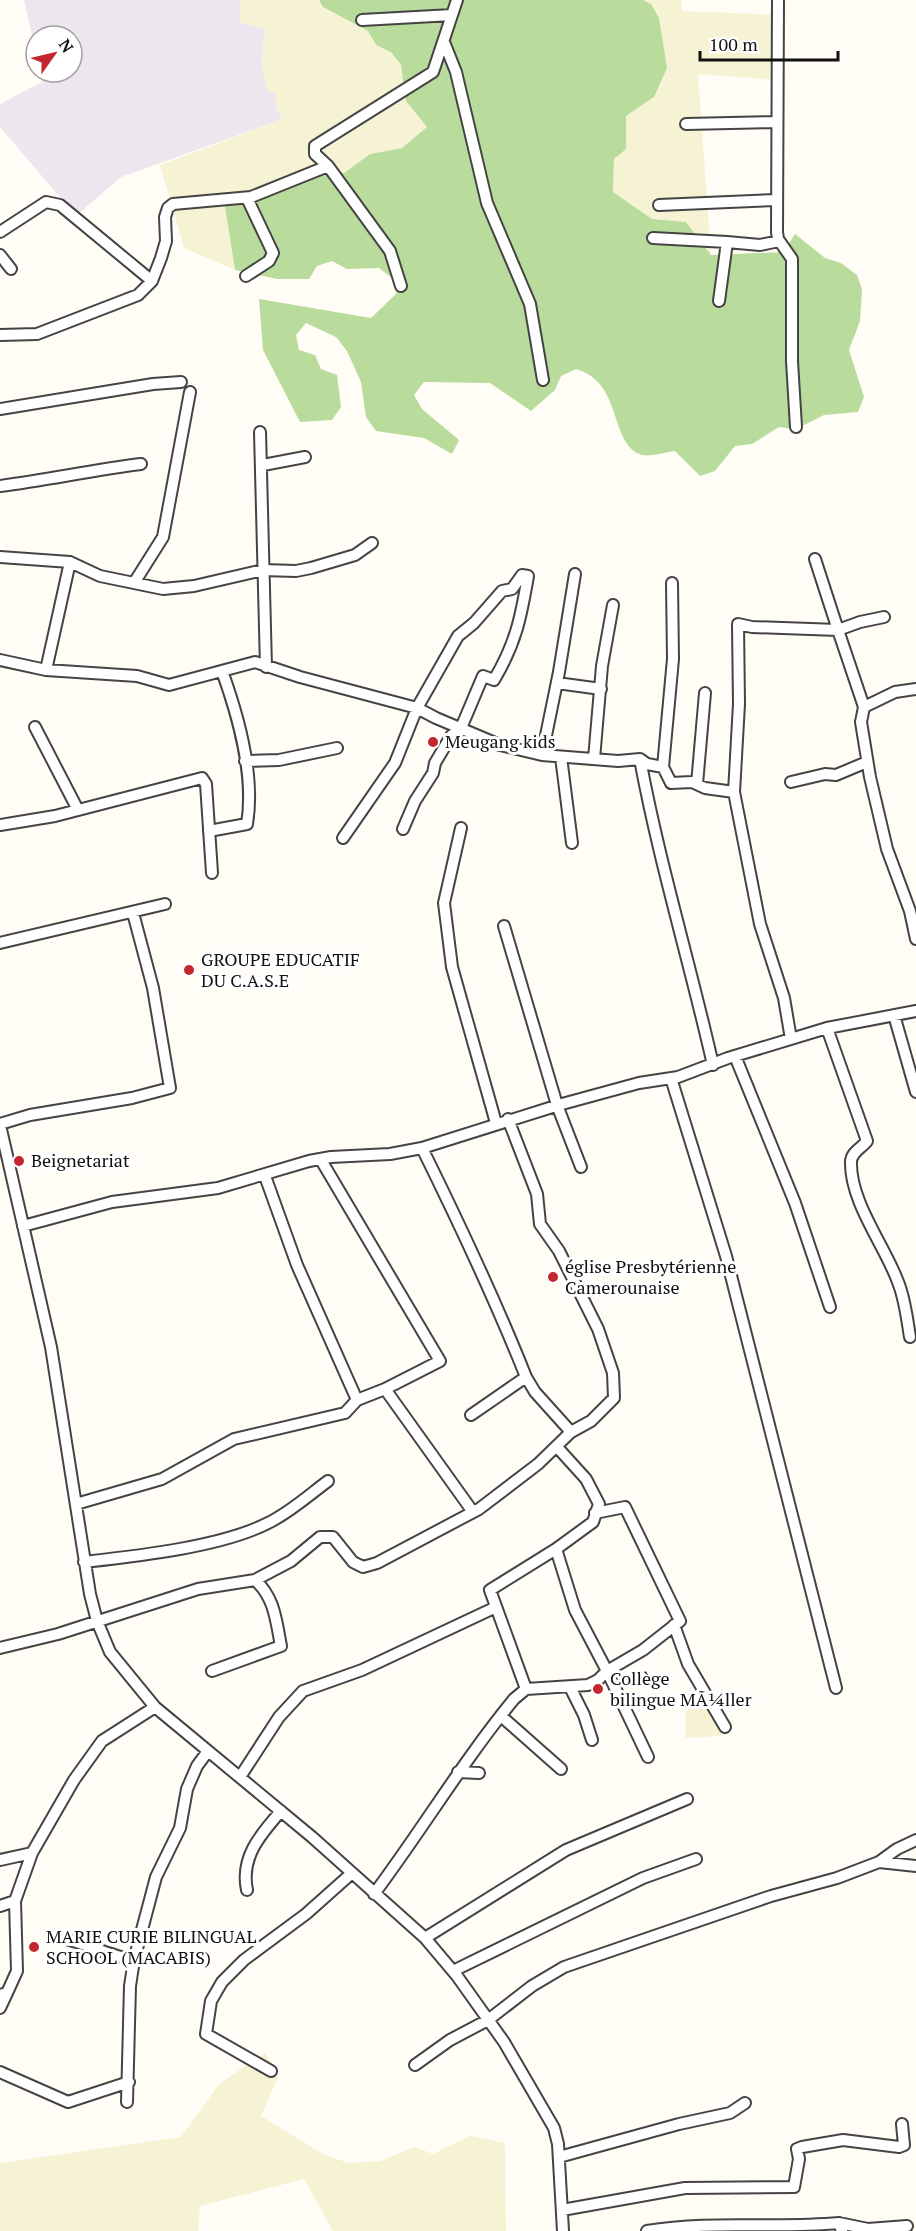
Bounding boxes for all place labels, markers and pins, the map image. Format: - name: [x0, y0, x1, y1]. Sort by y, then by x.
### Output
- place label: Meugang kids: [445, 729, 556, 753]
- marker: Meugang kids: [426, 735, 440, 749]
- place label: GROUPE EDUCATIF DU C.A.S.E: [201, 947, 360, 992]
- marker: GROUPE EDUCATIF DU C.A.S.E: [182, 963, 196, 977]
- place label: Beignetariat: [31, 1148, 130, 1172]
- marker: Beignetariat: [12, 1154, 26, 1168]
- place label: église Presbytérienne Camerounaise: [565, 1254, 736, 1299]
- marker: église Presbytérienne Camerounaise: [546, 1270, 560, 1284]
- place label: Collège bilingue MÃ¼ller: [610, 1666, 752, 1711]
- marker: Collège bilingue MÃ¼ller: [591, 1682, 605, 1696]
- place label: MARIE CURIE BILINGUAL SCHOOL (MACABIS): [46, 1924, 256, 1969]
- marker: MARIE CURIE BILINGUAL SCHOOL (MACABIS): [27, 1940, 41, 1954]

